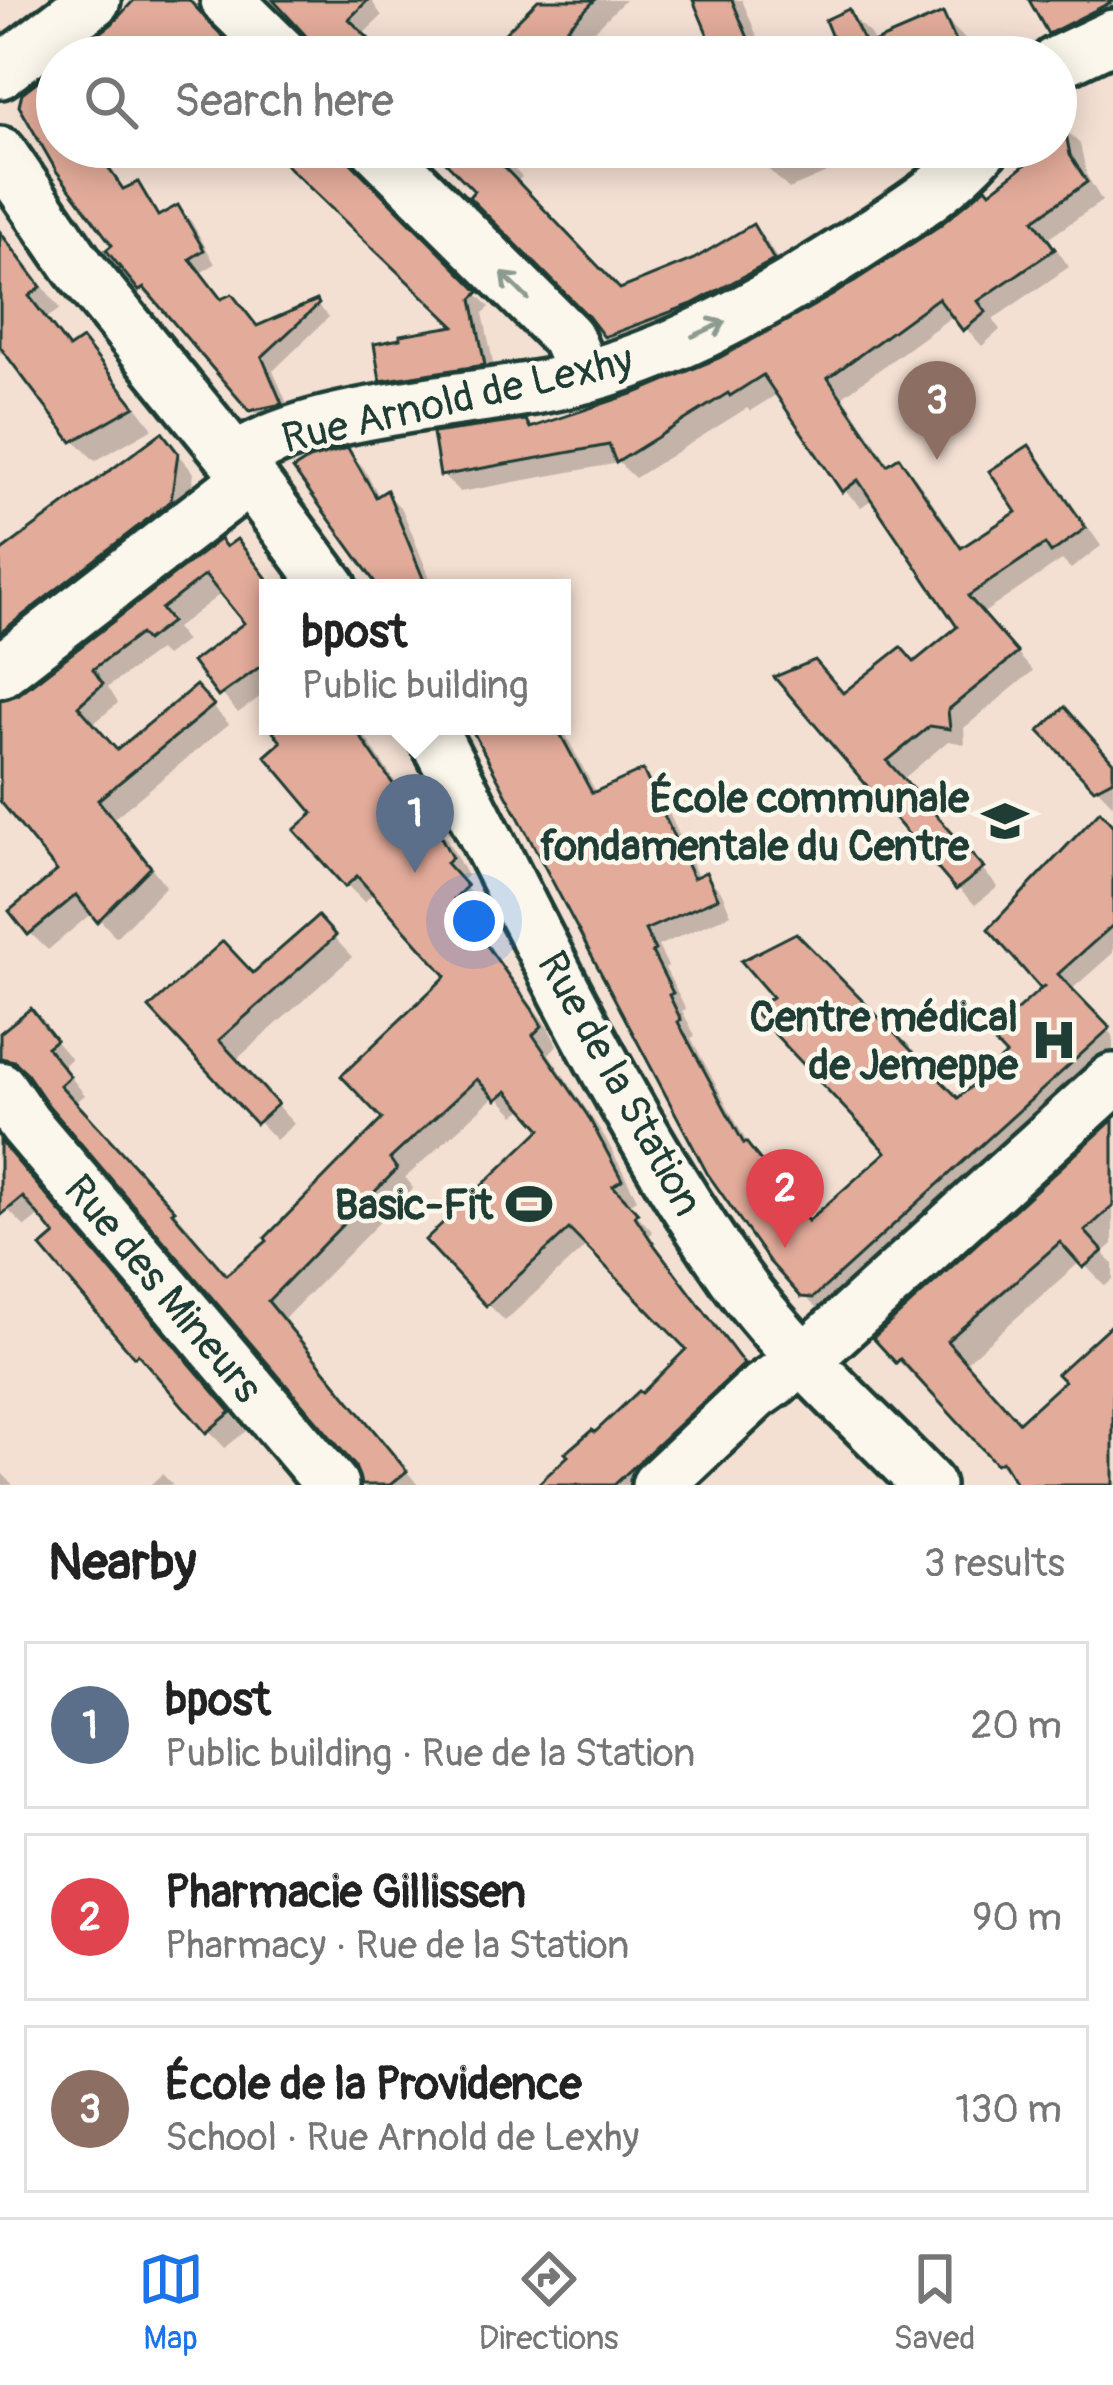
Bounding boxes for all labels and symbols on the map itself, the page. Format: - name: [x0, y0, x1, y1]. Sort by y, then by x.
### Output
- one-way arrow: [501, 272, 530, 300]
- one-way arrow: [690, 317, 726, 339]
- street label: Rue Arnold de Lexhy: [277, 334, 638, 466]
- pin: 3: [898, 361, 976, 460]
- place label: École communale fondamentale du Centre: [540, 772, 970, 873]
- pin: 1: [376, 774, 454, 873]
- school or university icon: École communale fondamentale du Centre: [980, 796, 1030, 846]
- your location: [444, 891, 504, 951]
- street label: Rue de la Station: [525, 942, 713, 1225]
- place label: Centre médical de Jemeppe: [749, 992, 1019, 1092]
- hospital icon: Centre médical de Jemeppe: [1029, 1015, 1079, 1065]
- pin: 2: [746, 1149, 824, 1248]
- street label: Rue des Mineurs: [52, 1165, 273, 1414]
- sports icon: Basic-Fit: [504, 1179, 554, 1229]
- place label: Basic-Fit: [335, 1180, 494, 1232]

